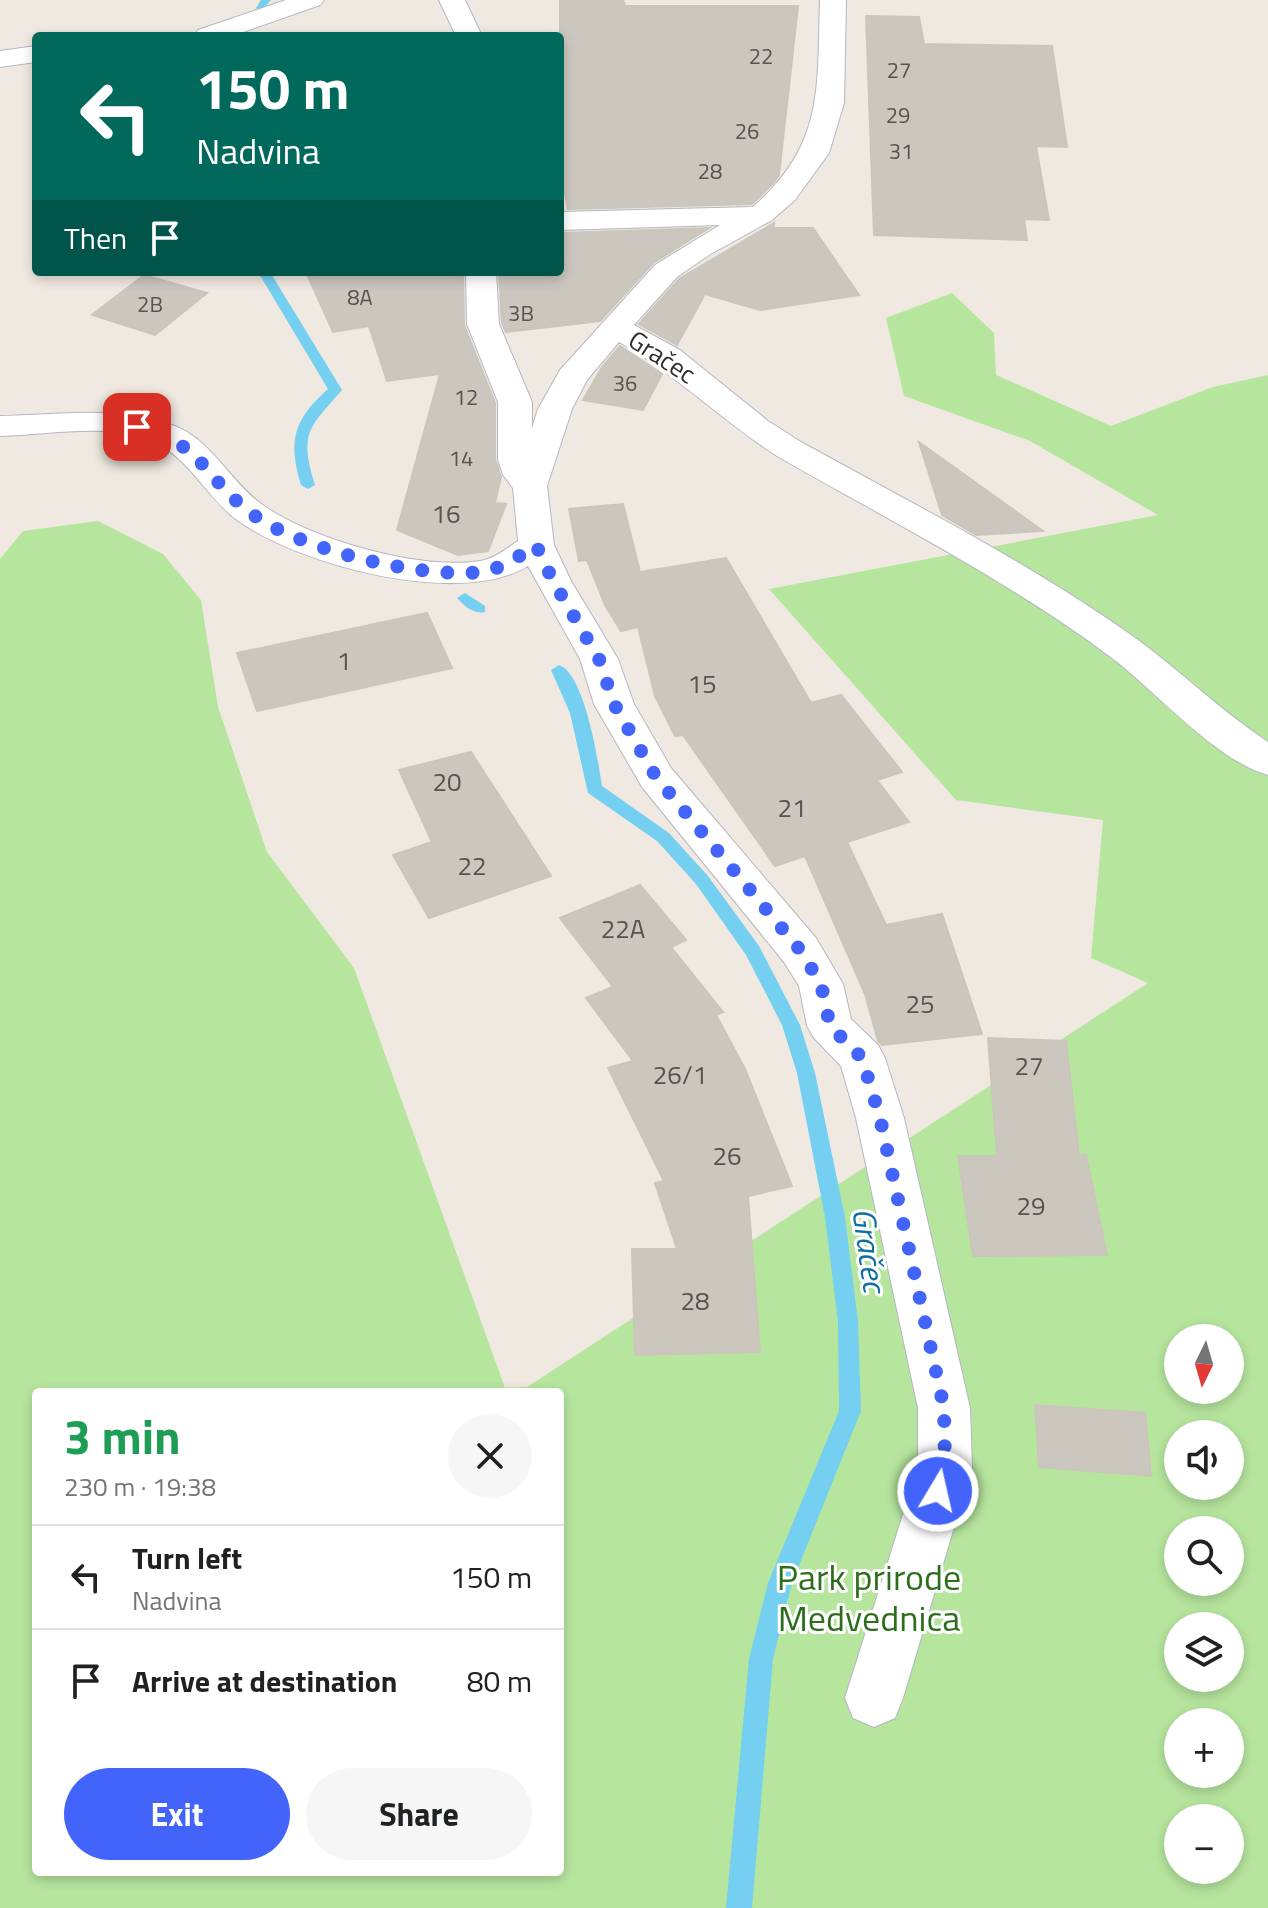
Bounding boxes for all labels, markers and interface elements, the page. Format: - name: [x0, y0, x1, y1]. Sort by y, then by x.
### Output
- house number: 22: [749, 39, 773, 73]
- text: 150 m: [196, 46, 349, 131]
- house number: 27: [887, 53, 911, 87]
- icon: left: [64, 64, 168, 168]
- house number: 29: [886, 98, 910, 132]
- house number: 26: [735, 114, 759, 148]
- text: Nadvina: [196, 123, 320, 178]
- house number: 31: [889, 134, 913, 168]
- house number: 28: [698, 154, 722, 188]
- text: Then: [64, 215, 127, 261]
- icon: arrive: [143, 216, 187, 260]
- house number: 8A: [347, 280, 373, 314]
- house number: 2B: [137, 287, 163, 321]
- house number: 3B: [508, 296, 534, 330]
- street label: Gračec: [621, 320, 704, 393]
- house number: 36: [613, 366, 637, 400]
- house number: 12: [454, 380, 478, 414]
- pin: [103, 393, 171, 461]
- icon: arrive: [115, 405, 159, 449]
- house number: 14: [449, 441, 473, 475]
- house number: 16: [431, 494, 461, 533]
- house number: 1: [337, 641, 351, 680]
- house number: 15: [687, 664, 717, 703]
- house number: 20: [432, 762, 462, 801]
- house number: 21: [777, 788, 807, 827]
- house number: 22: [457, 846, 487, 885]
- house number: 22A: [601, 909, 645, 948]
- house number: 25: [905, 984, 935, 1023]
- house number: 27: [1014, 1046, 1044, 1085]
- house number: 26/1: [653, 1055, 707, 1094]
- house number: 26: [712, 1136, 742, 1175]
- house number: 29: [1016, 1186, 1046, 1225]
- water label: Gračec: [840, 1205, 900, 1298]
- house number: 28: [680, 1281, 710, 1320]
- north arrow: [1164, 1324, 1244, 1404]
- map controls: [1164, 1324, 1244, 1884]
- text: 3 min: [64, 1400, 181, 1473]
- button: close: [448, 1414, 532, 1498]
- button: sound: [1164, 1420, 1244, 1500]
- position arrow: [896, 1449, 980, 1533]
- text: 230 m · 19:38: [64, 1467, 216, 1506]
- button: search: [1164, 1516, 1244, 1596]
- text: Turn left: [132, 1535, 242, 1581]
- park label: Park prirode Medvednica: [777, 1549, 961, 1645]
- text: 150 m: [450, 1554, 532, 1600]
- icon: left: [64, 1555, 108, 1599]
- text: Nadvina: [132, 1581, 222, 1620]
- button: layers: [1164, 1612, 1244, 1692]
- text: Arrive at destination: [132, 1658, 397, 1704]
- text: 80 m: [467, 1658, 532, 1704]
- icon: arrive: [64, 1659, 108, 1703]
- button: +: [1164, 1708, 1244, 1788]
- button: Exit: [64, 1768, 290, 1860]
- button: Share: [306, 1768, 532, 1860]
- button: −: [1164, 1804, 1244, 1884]

